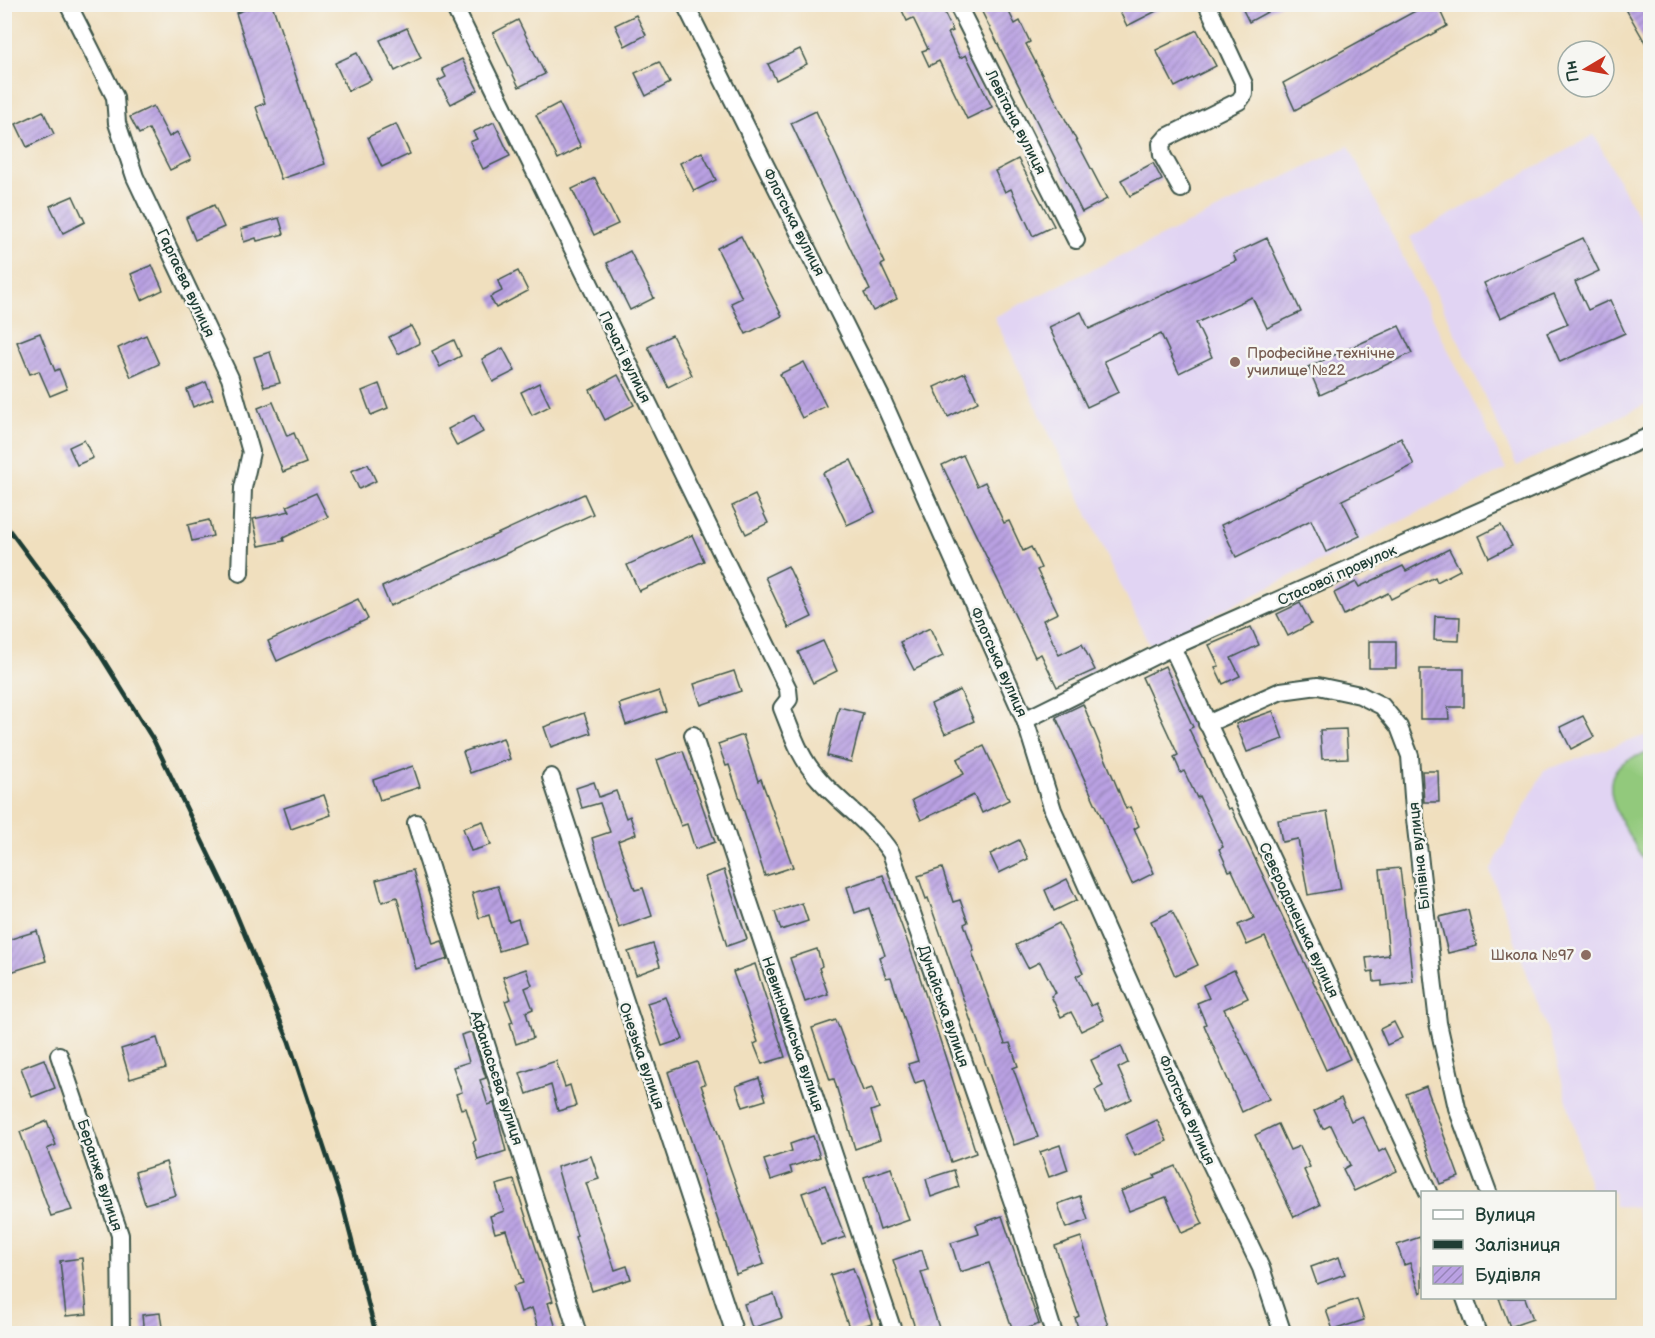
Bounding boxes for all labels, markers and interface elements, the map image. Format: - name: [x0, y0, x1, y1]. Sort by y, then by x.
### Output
- north arrow: [1556, 39, 1616, 99]
- text: Пн: [1561, 59, 1584, 83]
- street label: Левітана вулиця: [980, 66, 1050, 178]
- street label: Флотська вулиця: [758, 165, 829, 279]
- street label: Гаргаєва вулиця: [152, 226, 219, 340]
- street label: Печаті вулиця: [594, 308, 655, 406]
- place label: Професійне технічне училище №22: [1247, 344, 1395, 380]
- marker: Професійне технічне училище №22: [1228, 355, 1242, 369]
- street label: Стасової провулок: [1275, 541, 1400, 610]
- street label: Флотська вулиця: [966, 604, 1031, 720]
- street label: Білівіна вулиця: [1404, 801, 1435, 911]
- street label: Сєвєродонецька вулиця: [1254, 840, 1343, 1001]
- street label: Дунайська вулиця: [914, 943, 973, 1070]
- place label: Школа №97: [1491, 946, 1575, 965]
- marker: Школа №97: [1579, 948, 1593, 962]
- street label: Невинномиська вулиця: [757, 954, 828, 1114]
- street label: Онезька вулиця: [614, 1000, 669, 1112]
- street label: Афанасьєва вулиця: [466, 1008, 527, 1148]
- street label: Флотська вулиця: [1154, 1052, 1219, 1168]
- street label: Беранже вулиця: [73, 1117, 127, 1233]
- legend: [1421, 1191, 1616, 1299]
- text: Вулиця: [1475, 1205, 1536, 1226]
- text: Залізниця: [1475, 1235, 1560, 1256]
- text: Будівля: [1475, 1265, 1541, 1286]

